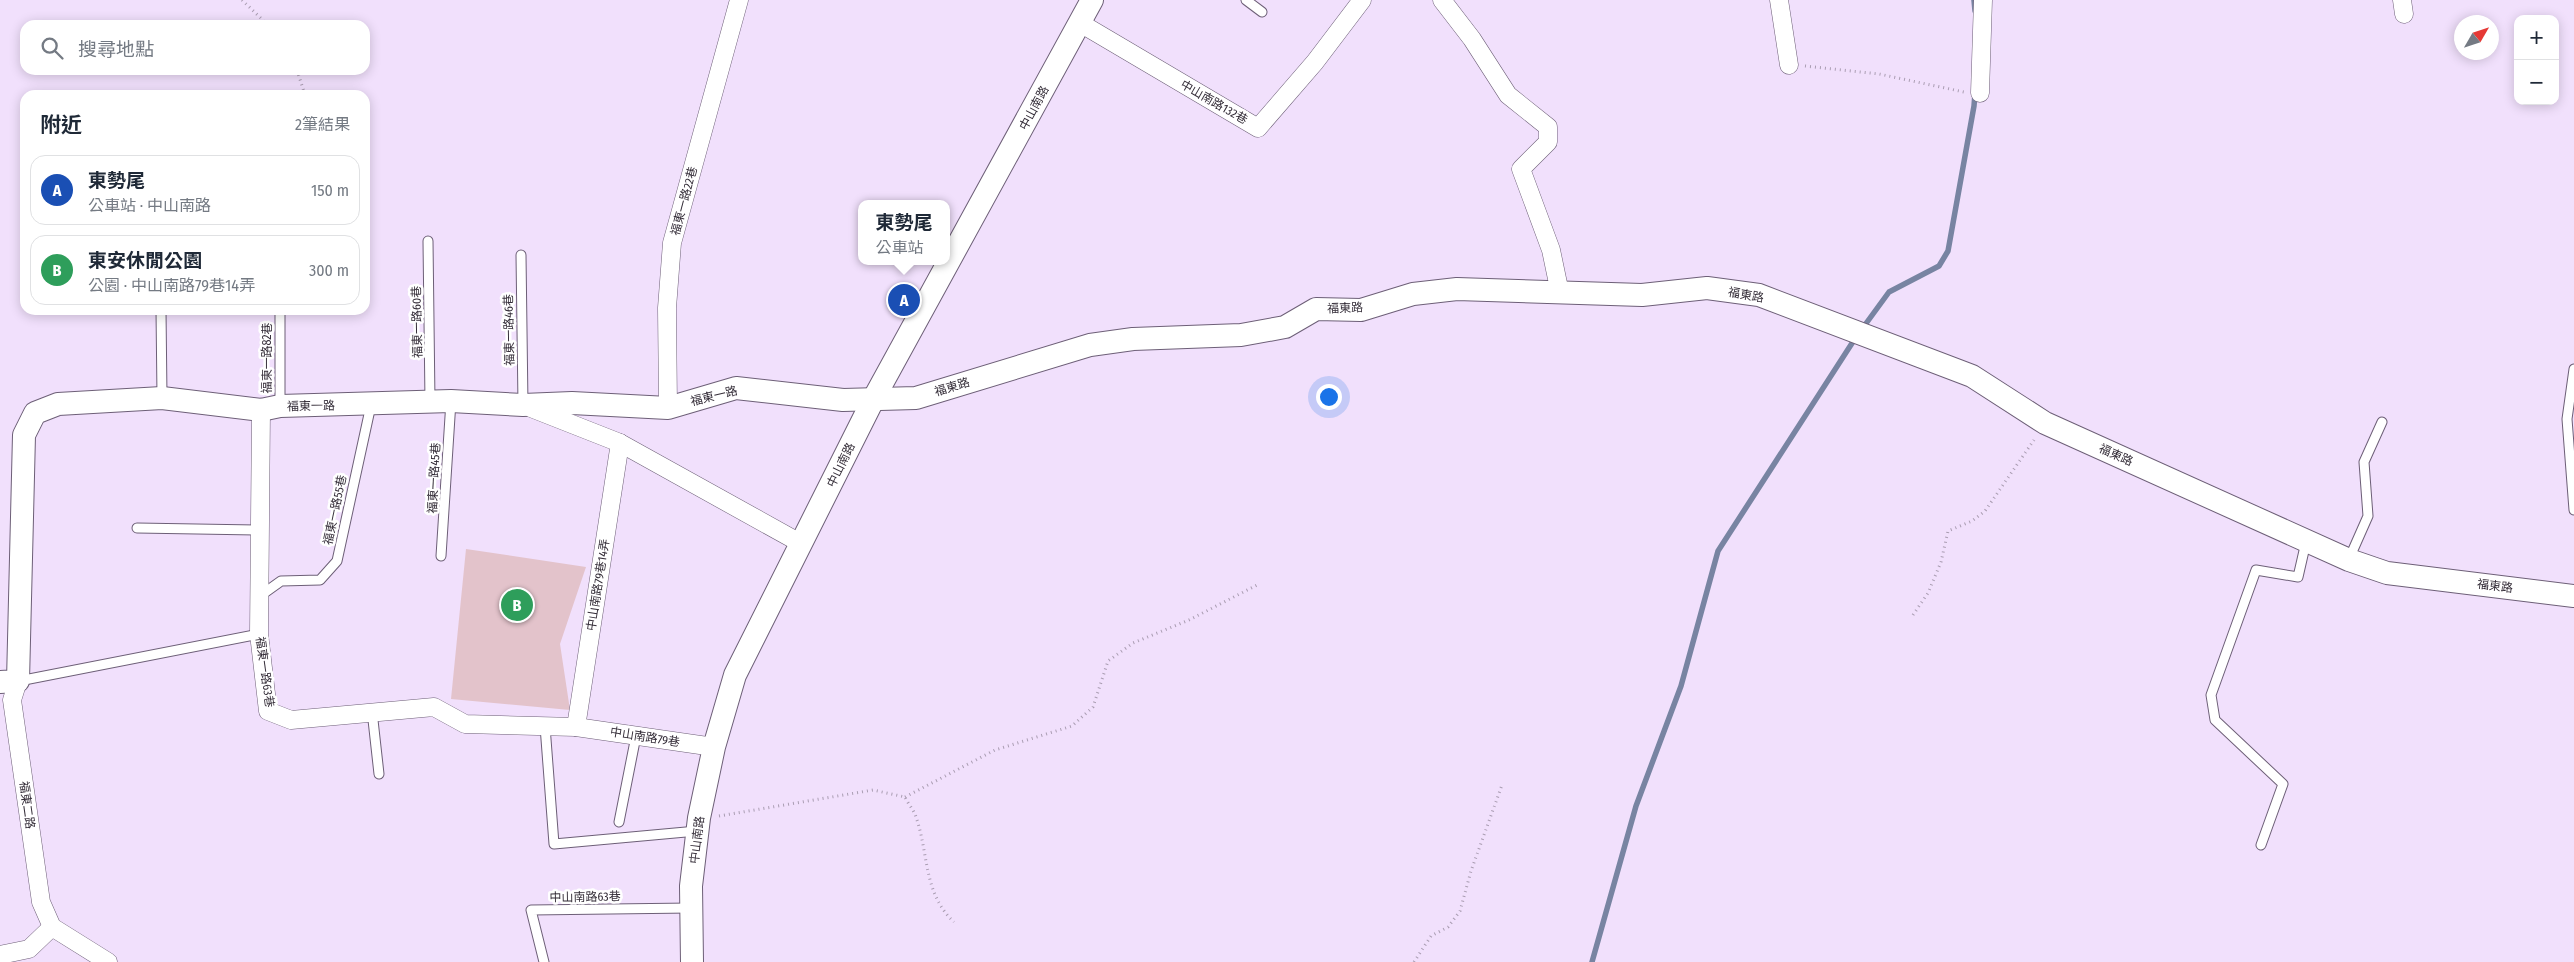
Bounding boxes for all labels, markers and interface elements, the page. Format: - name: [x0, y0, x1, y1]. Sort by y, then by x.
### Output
- north arrow: [2454, 15, 2499, 60]
- map controls: [2514, 15, 2559, 105]
- button: +: [2514, 15, 2559, 60]
- search box: [20, 20, 370, 75]
- icon: search: [38, 34, 66, 62]
- text: 搜尋地點: [78, 38, 154, 61]
- button: −: [2514, 60, 2559, 105]
- street label: 中山南路132巷: [1178, 77, 1250, 127]
- street label: 中山南路: [1017, 84, 1051, 132]
- text: 附近: [40, 112, 82, 138]
- text: 2筆結果: [295, 115, 350, 134]
- street label: 福東一路22巷: [668, 165, 700, 237]
- text: 東勢尾: [88, 169, 145, 192]
- text: A: [53, 181, 61, 200]
- text: 150 m: [311, 181, 349, 200]
- text: 公車站 · 中山南路: [88, 196, 211, 215]
- popup: [858, 200, 950, 265]
- text: 東勢尾: [875, 211, 933, 234]
- text: 公車站: [875, 238, 924, 257]
- text: 東安休閒公園: [88, 249, 202, 272]
- text: B: [53, 261, 61, 280]
- text: 300 m: [309, 261, 349, 280]
- text: 公園 · 中山南路79巷14弄: [88, 276, 255, 295]
- pin: A: [888, 281, 920, 319]
- street label: 福東路: [1727, 285, 1765, 305]
- street label: 福東一路60巷: [409, 286, 425, 358]
- street label: 福東一路46巷: [501, 294, 517, 366]
- street label: 福東路: [1327, 300, 1363, 316]
- street label: 福東一路82巷: [260, 322, 274, 394]
- street label: 福東路: [933, 375, 971, 399]
- street label: 福東一路: [689, 383, 739, 409]
- your location: [1316, 384, 1342, 410]
- street label: 福東一路: [287, 399, 335, 413]
- street label: 中山南路: [824, 440, 858, 490]
- street label: 福東路: [2097, 441, 2135, 469]
- street label: 福東一路45巷: [425, 442, 443, 514]
- street label: 福東一路55巷: [321, 474, 349, 546]
- street label: 中山南路79巷14弄: [584, 538, 612, 632]
- street label: 福東路: [2476, 577, 2514, 595]
- pin: B: [501, 586, 533, 624]
- street label: 福東一路63巷: [253, 636, 277, 708]
- street label: 中山南路79巷: [609, 725, 681, 749]
- street label: 福東二路: [17, 780, 37, 830]
- street label: 中山南路: [687, 815, 707, 865]
- street label: 中山南路63巷: [549, 889, 621, 905]

